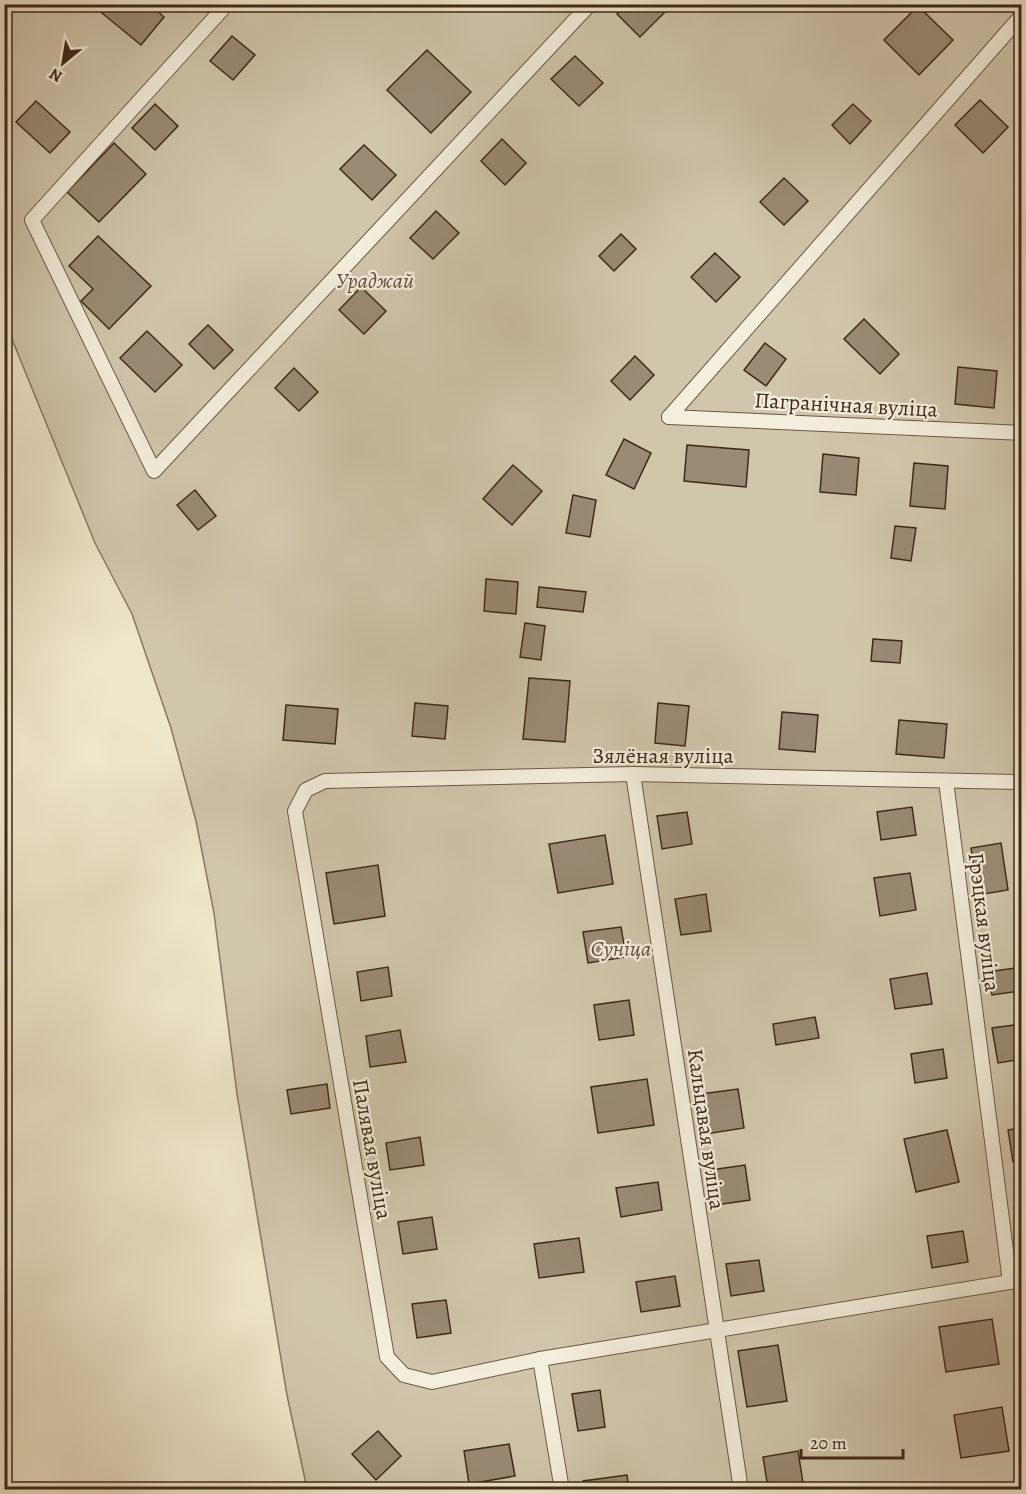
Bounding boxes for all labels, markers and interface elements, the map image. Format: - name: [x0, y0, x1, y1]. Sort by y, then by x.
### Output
- north arrow: [33, 33, 93, 93]
- text: N: [45, 63, 67, 88]
- park label: Ураджай: [336, 266, 414, 296]
- street label: Пагранічная вуліца: [753, 385, 939, 425]
- street label: Зялёная вуліца: [592, 741, 734, 771]
- street label: Грэцкая вуліца: [961, 851, 1008, 994]
- park label: Суніца: [591, 934, 651, 964]
- street label: Кальцавая вуліца: [680, 1047, 732, 1212]
- street label: Палявая вуліца: [345, 1076, 399, 1223]
- scale bar: [801, 1422, 903, 1460]
- text: 20 m: [810, 1431, 847, 1455]

